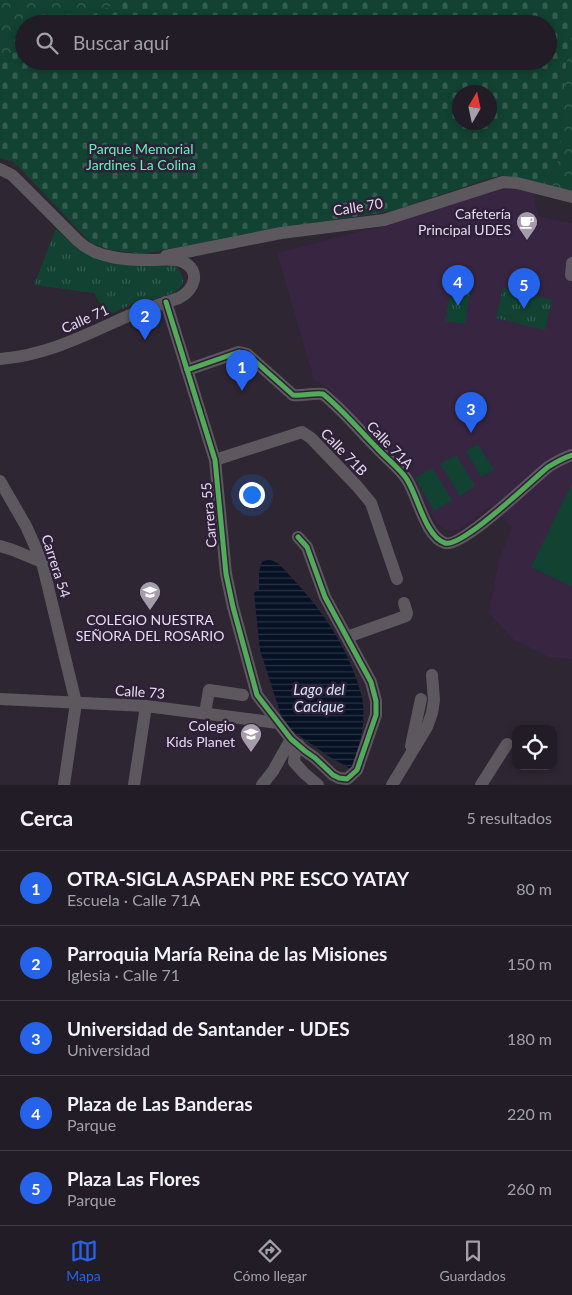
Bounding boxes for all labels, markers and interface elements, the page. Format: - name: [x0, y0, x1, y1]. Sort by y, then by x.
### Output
- search box: [15, 15, 557, 70]
- icon: search: [33, 29, 61, 57]
- text: Buscar aquí: [73, 31, 169, 54]
- north arrow: [452, 85, 497, 130]
- park label: Parque Memorial Jardines La Colina: [86, 140, 196, 173]
- street label: Calle 70: [332, 194, 384, 219]
- place label: Cafetería Principal UDES: [418, 205, 511, 238]
- cafe icon: Cafetería Principal UDES: [515, 210, 539, 241]
- pin: 4: [442, 265, 474, 306]
- pin: 5: [508, 268, 540, 309]
- pin: 2: [129, 299, 161, 340]
- street label: Calle 71: [58, 301, 111, 337]
- pin: 1: [226, 350, 258, 391]
- pin: 3: [455, 392, 487, 433]
- street label: Calle 71A: [364, 417, 418, 472]
- street label: Calle 71B: [318, 424, 371, 479]
- street label: Carrera 55: [197, 482, 220, 548]
- your location: [239, 482, 265, 508]
- street label: Carrera 54: [38, 532, 75, 600]
- school or university icon: COLEGIO NUESTRA SEÑORA DEL ROSARIO: [138, 580, 162, 611]
- place label: COLEGIO NUESTRA SEÑORA DEL ROSARIO: [76, 611, 224, 644]
- water label: Lago del Cacique: [293, 680, 345, 715]
- street label: Calle 73: [114, 681, 166, 702]
- place label: Colegio Kids Planet: [166, 717, 235, 750]
- school or university icon: Colegio Kids Planet: [239, 722, 263, 753]
- map controls: [512, 725, 557, 770]
- button: locate: [512, 725, 557, 770]
- text: Cerca: [20, 805, 73, 830]
- text: 5 resultados: [466, 808, 552, 827]
- text: OTRA-SIGLA ASPAEN PRE ESCO YATAY: [67, 867, 409, 890]
- text: 1: [31, 879, 41, 898]
- text: 80 m: [516, 879, 552, 898]
- text: Escuela · Calle 71A: [67, 890, 200, 909]
- text: Parroquia María Reina de las Misiones: [67, 942, 387, 965]
- text: 2: [31, 954, 41, 973]
- text: 150 m: [507, 954, 552, 973]
- text: Iglesia · Calle 71: [67, 965, 180, 984]
- text: Universidad de Santander - UDES: [67, 1017, 350, 1040]
- text: 3: [31, 1029, 41, 1048]
- text: 180 m: [507, 1029, 552, 1048]
- text: Universidad: [67, 1040, 150, 1059]
- text: Plaza de Las Banderas: [67, 1092, 253, 1115]
- text: 4: [31, 1104, 41, 1123]
- text: 220 m: [507, 1104, 552, 1123]
- text: Parque: [67, 1115, 116, 1134]
- text: Plaza Las Flores: [67, 1167, 200, 1190]
- text: 5: [31, 1179, 41, 1198]
- text: 260 m: [507, 1179, 552, 1198]
- text: Parque: [67, 1190, 116, 1209]
- tab: Mapa: [66, 1237, 101, 1284]
- tab: Cómo llegar: [233, 1237, 307, 1284]
- tab: Guardados: [439, 1237, 506, 1284]

